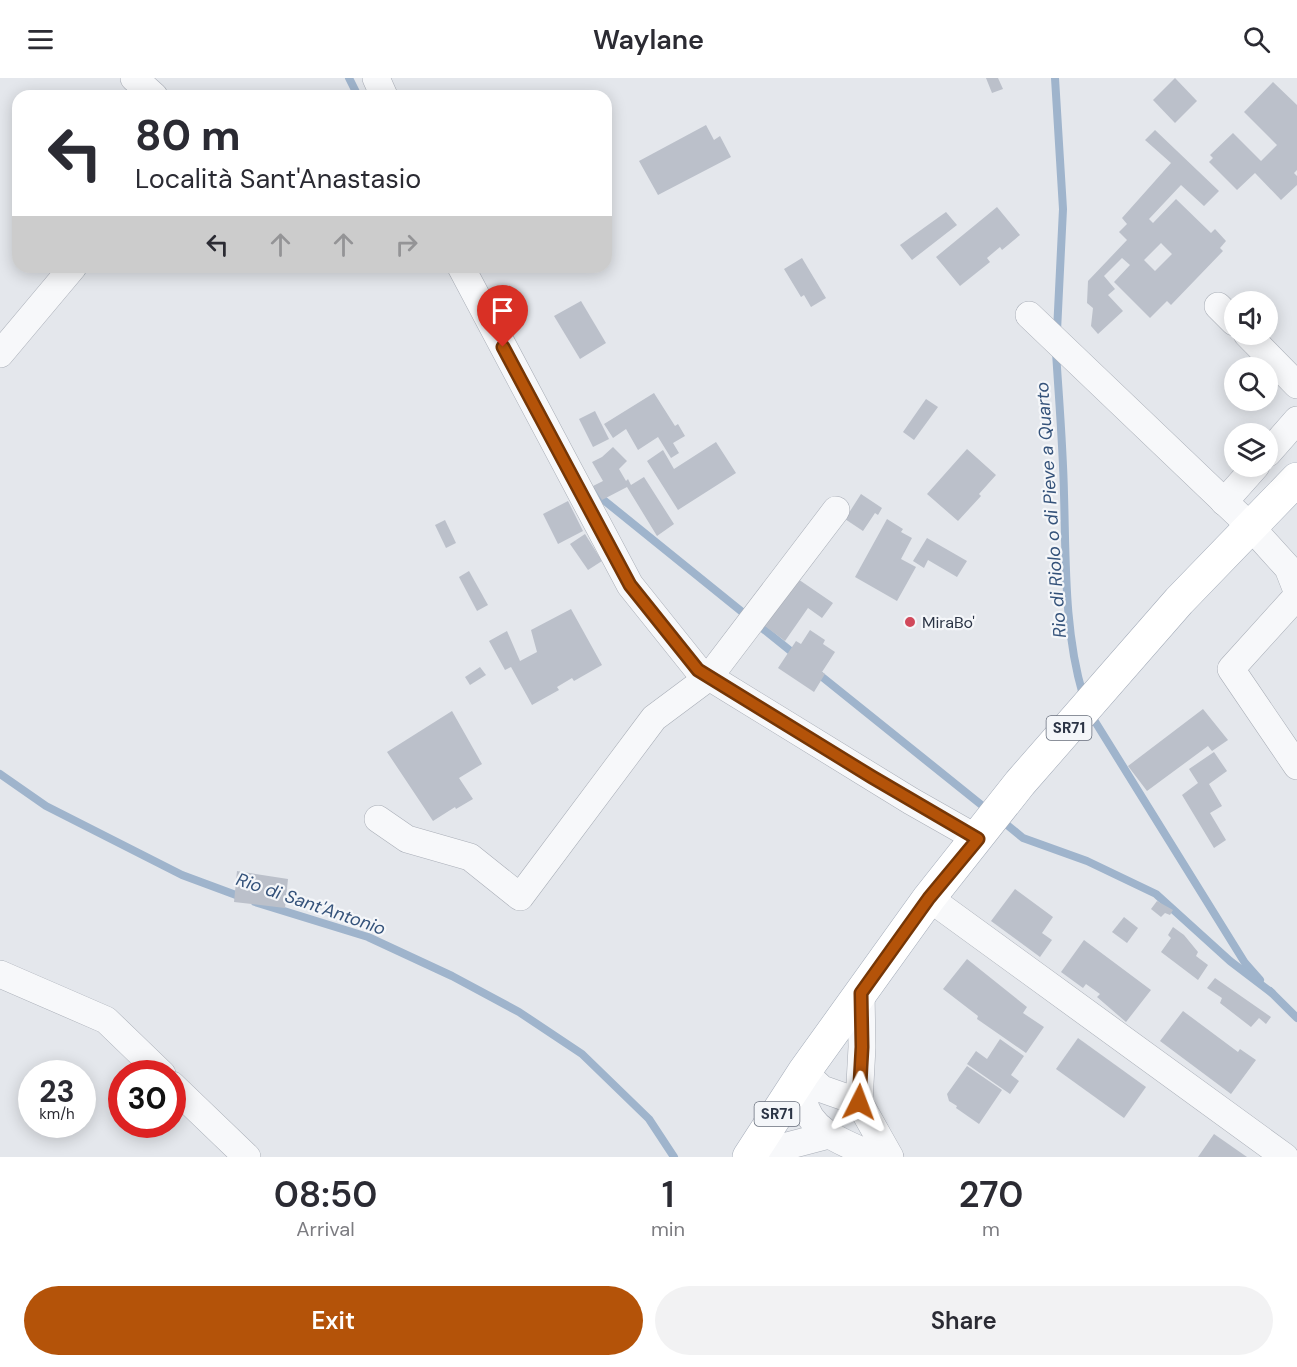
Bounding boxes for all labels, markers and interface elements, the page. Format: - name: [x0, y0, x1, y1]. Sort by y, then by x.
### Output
- text: Waylane: [593, 22, 704, 57]
- icon: menu: [24, 23, 57, 56]
- icon: search: [1240, 23, 1273, 56]
- text: 80 m: [135, 108, 241, 163]
- icon: left: [36, 114, 114, 192]
- text: Località Sant'Anastasio: [135, 161, 421, 196]
- icon: left: [201, 228, 234, 261]
- icon: ahead: [264, 228, 297, 261]
- icon: ahead: [327, 228, 360, 261]
- icon: right: [390, 228, 423, 261]
- pin: [477, 285, 528, 347]
- map controls: [1224, 291, 1278, 477]
- button: sound: [1224, 291, 1278, 345]
- icon: arrive: [486, 294, 519, 327]
- button: search: [1224, 357, 1278, 411]
- water label: Rio di Riolo o di Pieve a Quarto: [1030, 381, 1072, 639]
- button: layers: [1224, 423, 1278, 477]
- place label: MiraBo': [922, 612, 975, 633]
- marker: MiraBo': [903, 615, 917, 629]
- road number: SR71: [1046, 716, 1092, 740]
- water label: Rio di Sant'Antonio: [233, 867, 389, 941]
- speed limit sign: 30: [108, 1060, 186, 1138]
- position arrow: [827, 1070, 891, 1134]
- text: 23: [39, 1072, 75, 1111]
- road number: SR71: [754, 1102, 800, 1126]
- text: km/h: [39, 1104, 75, 1124]
- text: 08:50: [274, 1171, 377, 1218]
- text: 1: [662, 1171, 674, 1218]
- text: 270: [959, 1171, 1023, 1218]
- text: Arrival: [296, 1216, 355, 1242]
- text: min: [651, 1216, 685, 1242]
- text: m: [982, 1216, 1000, 1242]
- button: Exit: [24, 1286, 643, 1355]
- button: Share: [655, 1286, 1273, 1355]

